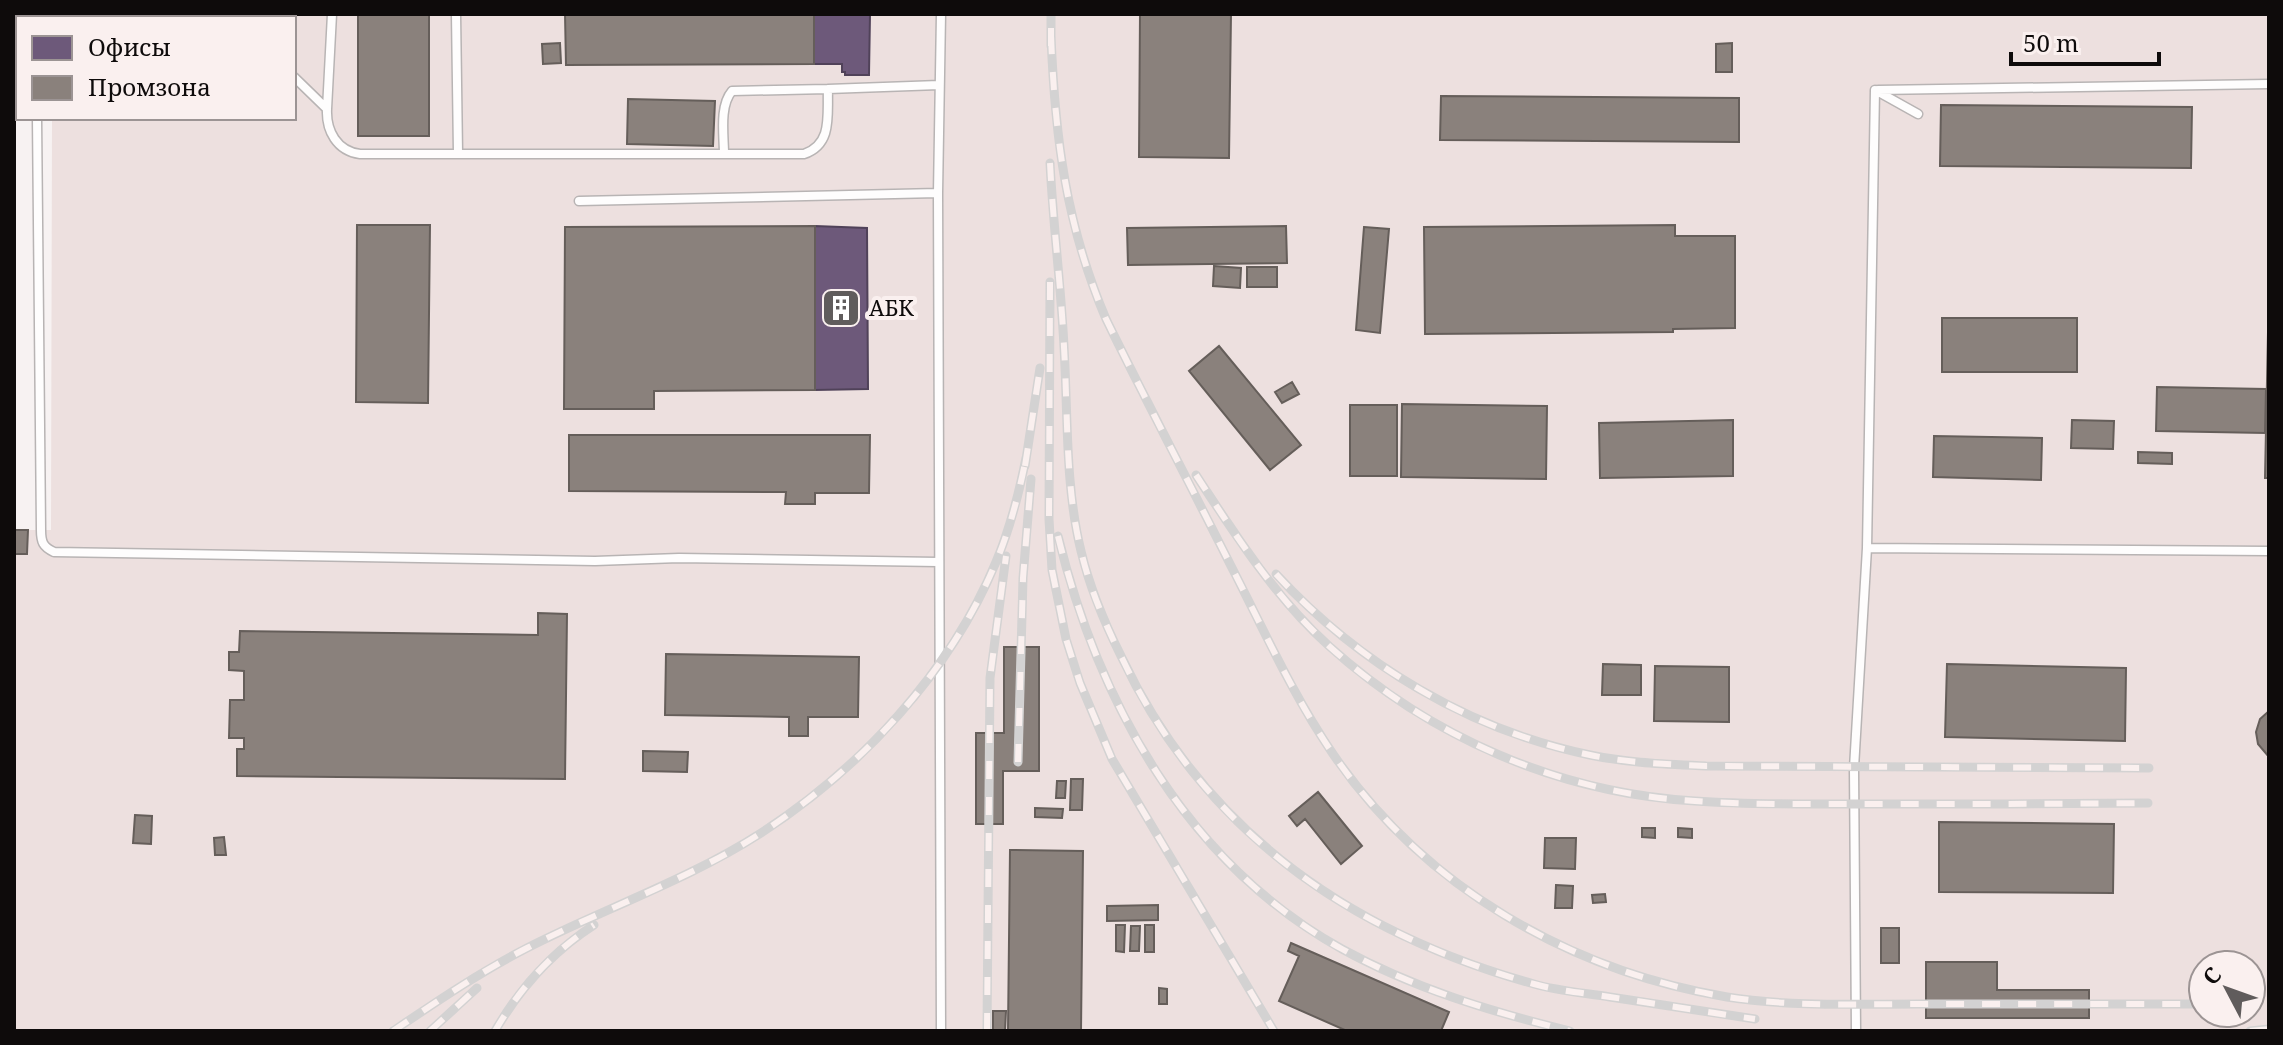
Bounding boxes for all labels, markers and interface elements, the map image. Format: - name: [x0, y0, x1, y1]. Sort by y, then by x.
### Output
- legend: [16, 16, 296, 120]
- scale bar: [2011, 16, 2159, 66]
- text: 50 m: [2023, 26, 2079, 59]
- text: Офисы: [88, 30, 171, 63]
- text: Промзона: [88, 70, 211, 103]
- building icon: АБК: [820, 287, 862, 329]
- place label: АБК: [869, 292, 914, 322]
- north arrow: [2187, 949, 2267, 1029]
- text: С: [2195, 960, 2227, 991]

